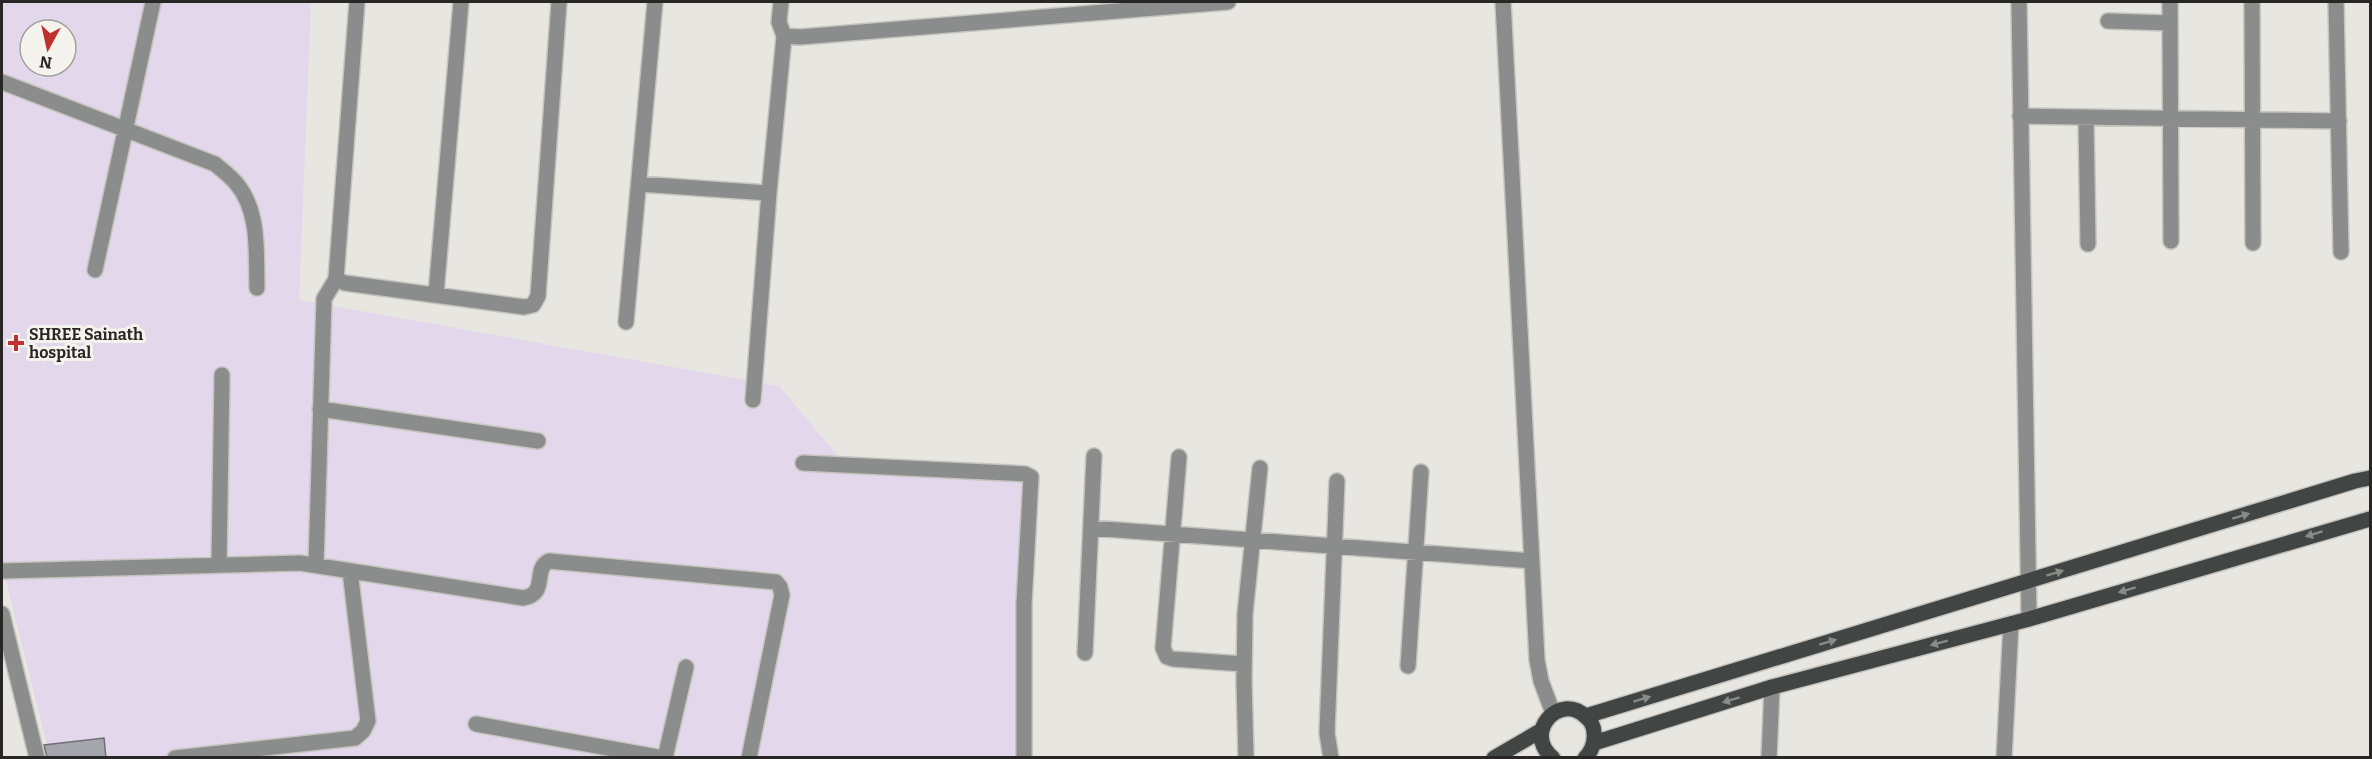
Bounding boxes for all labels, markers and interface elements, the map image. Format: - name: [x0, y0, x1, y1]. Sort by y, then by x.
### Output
- north arrow: [18, 18, 78, 78]
- text: N: [39, 52, 53, 73]
- place label: SHREE Sainath hospital: [29, 325, 143, 362]
- marker: SHREE Sainath hospital: [7, 334, 25, 352]
- one-way arrow: [2232, 511, 2250, 520]
- one-way arrow: [2305, 530, 2323, 539]
- one-way arrow: [2046, 568, 2064, 577]
- one-way arrow: [2118, 586, 2136, 595]
- one-way arrow: [1819, 637, 1837, 646]
- one-way arrow: [1930, 638, 1949, 648]
- one-way arrow: [1633, 694, 1651, 703]
- one-way arrow: [1722, 696, 1740, 705]

